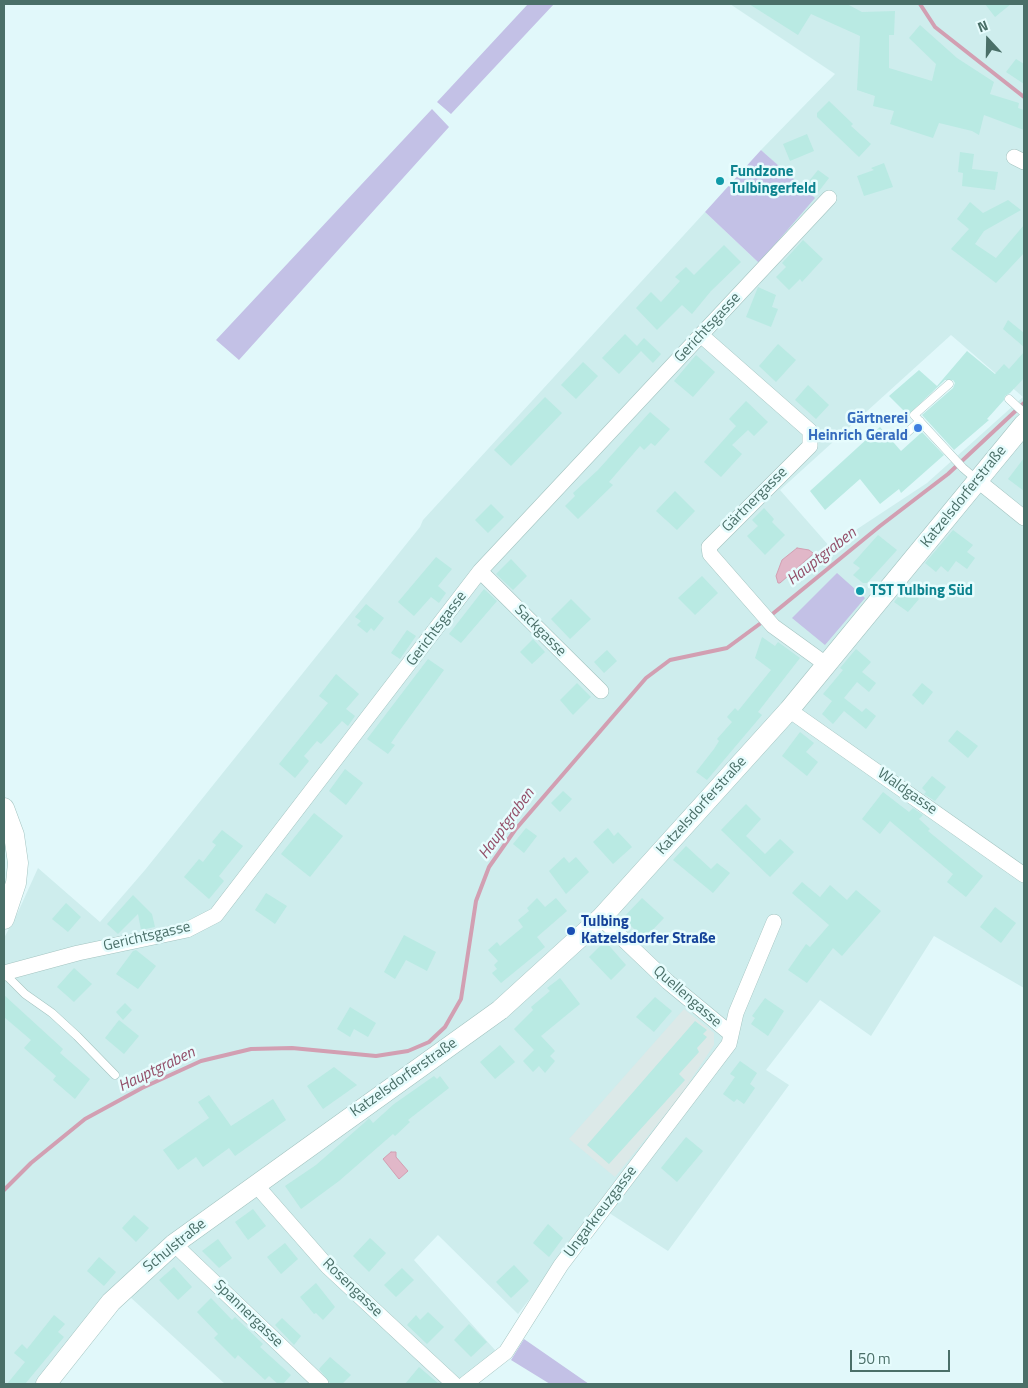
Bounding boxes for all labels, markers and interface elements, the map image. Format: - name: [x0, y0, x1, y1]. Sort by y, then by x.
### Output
- text: N: [974, 14, 991, 37]
- north arrow: [963, 15, 1013, 65]
- place label: Fundzone Tulbingerfeld: [730, 163, 816, 198]
- marker: Fundzone Tulbingerfeld: [714, 175, 726, 187]
- street label: Gerichtsgasse: [671, 289, 745, 367]
- place label: Gärtnerei Heinrich Gerald: [808, 410, 908, 445]
- marker: Gärtnerei Heinrich Gerald: [912, 422, 924, 434]
- street label: Katzelsdorferstraße: [917, 442, 1011, 552]
- street label: Gärtnergasse: [719, 464, 791, 536]
- water label: Hauptgraben: [784, 524, 860, 590]
- place label: TST Tulbing Süd: [870, 582, 973, 600]
- marker: TST Tulbing Süd: [854, 585, 866, 597]
- street label: Gerichtsgasse: [403, 588, 471, 670]
- street label: Sackgasse: [510, 601, 570, 661]
- street label: Katzelsdorferstraße: [653, 753, 751, 859]
- street label: Waldgasse: [874, 765, 940, 819]
- water label: Hauptgraben: [475, 785, 539, 863]
- place label: Tulbing Katzelsdorfer Straße: [581, 913, 716, 948]
- street label: Gerichtsgasse: [102, 918, 192, 956]
- marker: Tulbing Katzelsdorfer Straße: [565, 925, 577, 937]
- street label: Quellengasse: [649, 962, 725, 1032]
- street label: Katzelsdorferstraße: [347, 1035, 461, 1121]
- water label: Hauptgraben: [116, 1043, 198, 1097]
- street label: Ungarkreuzgasse: [561, 1163, 641, 1261]
- street label: Schulstraße: [140, 1215, 210, 1277]
- street label: Rosengasse: [318, 1255, 386, 1321]
- street label: Spannergasse: [210, 1277, 286, 1351]
- scale bar: [853, 1340, 953, 1372]
- text: 50 m: [858, 1347, 891, 1370]

